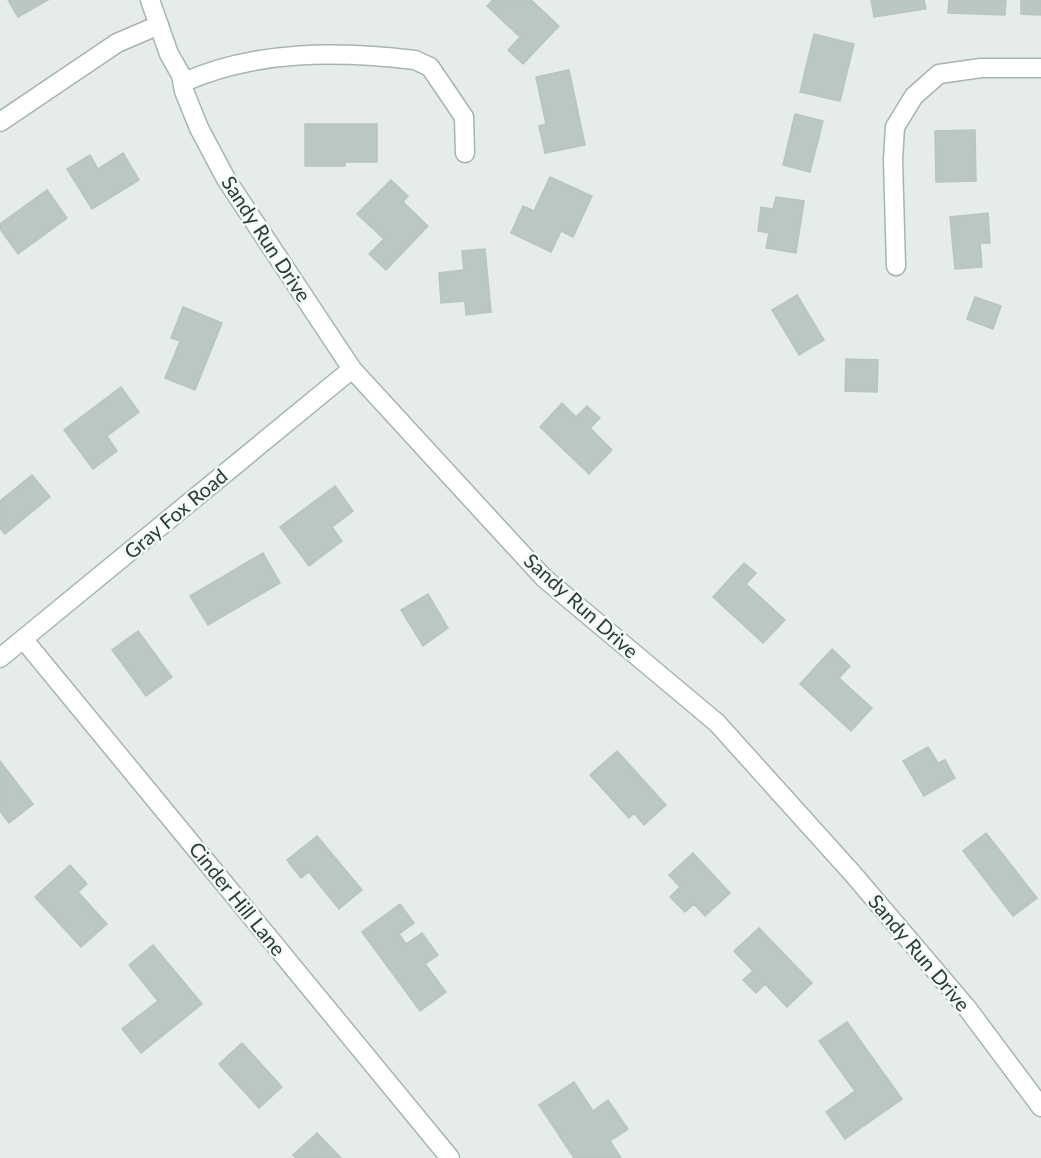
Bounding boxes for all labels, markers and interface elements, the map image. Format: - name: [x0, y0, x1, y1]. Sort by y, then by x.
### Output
- street label: Sandy Run Drive: [217, 171, 316, 306]
- street label: Gray Fox Road: [119, 463, 232, 563]
- street label: Sandy Run Drive: [520, 548, 644, 663]
- street label: Cinder Hill Lane: [185, 837, 291, 960]
- street label: Sandy Run Drive: [864, 889, 976, 1016]

